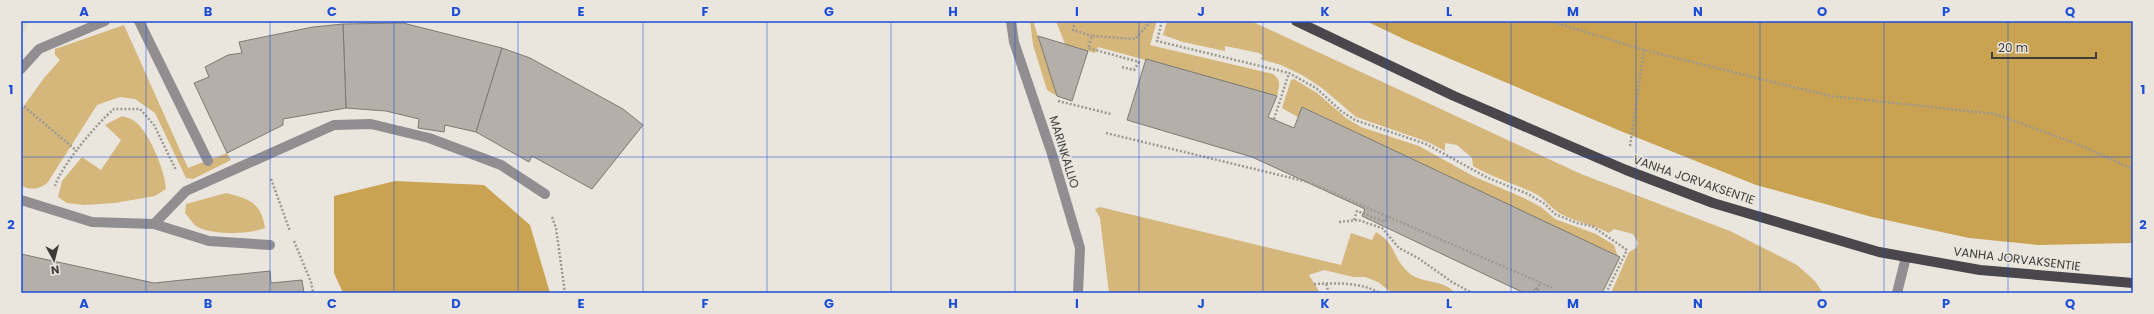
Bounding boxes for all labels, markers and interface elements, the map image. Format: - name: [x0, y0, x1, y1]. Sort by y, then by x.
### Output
- text: A: [79, 2, 89, 21]
- text: B: [204, 2, 213, 21]
- text: C: [327, 2, 337, 21]
- text: D: [451, 2, 461, 21]
- text: E: [577, 2, 585, 21]
- text: F: [701, 2, 709, 21]
- text: G: [824, 2, 834, 21]
- text: H: [948, 2, 958, 21]
- text: I: [1075, 2, 1079, 21]
- text: J: [1197, 2, 1205, 21]
- text: K: [1320, 2, 1330, 21]
- text: L: [1446, 2, 1452, 21]
- text: M: [1567, 2, 1579, 21]
- text: N: [1693, 2, 1703, 21]
- text: O: [1817, 2, 1827, 21]
- text: P: [1942, 2, 1950, 21]
- text: Q: [2065, 2, 2075, 21]
- scale bar: [1992, 34, 2096, 60]
- text: 20 m: [1998, 39, 2028, 56]
- text: 1: [9, 80, 13, 99]
- text: 1: [2141, 80, 2145, 99]
- street label: MARINKALLIO: [1045, 113, 1084, 190]
- street label: VANHA JORVAKSENTIE: [1631, 151, 1757, 208]
- text: 2: [7, 215, 15, 234]
- text: 2: [2139, 215, 2147, 234]
- north arrow: [34, 240, 74, 280]
- street label: VANHA JORVAKSENTIE: [1953, 242, 2082, 275]
- text: N: [50, 261, 60, 278]
- text: A: [79, 294, 89, 313]
- text: B: [204, 294, 213, 313]
- text: C: [327, 294, 337, 313]
- text: D: [451, 294, 461, 313]
- text: E: [577, 294, 585, 313]
- text: F: [701, 294, 709, 313]
- text: G: [824, 294, 834, 313]
- text: H: [948, 294, 958, 313]
- text: I: [1075, 294, 1079, 313]
- text: J: [1197, 294, 1205, 313]
- text: K: [1320, 294, 1330, 313]
- text: L: [1446, 294, 1452, 313]
- text: M: [1567, 294, 1579, 313]
- text: N: [1693, 294, 1703, 313]
- text: O: [1817, 294, 1827, 313]
- text: P: [1942, 294, 1950, 313]
- text: Q: [2065, 294, 2075, 313]

